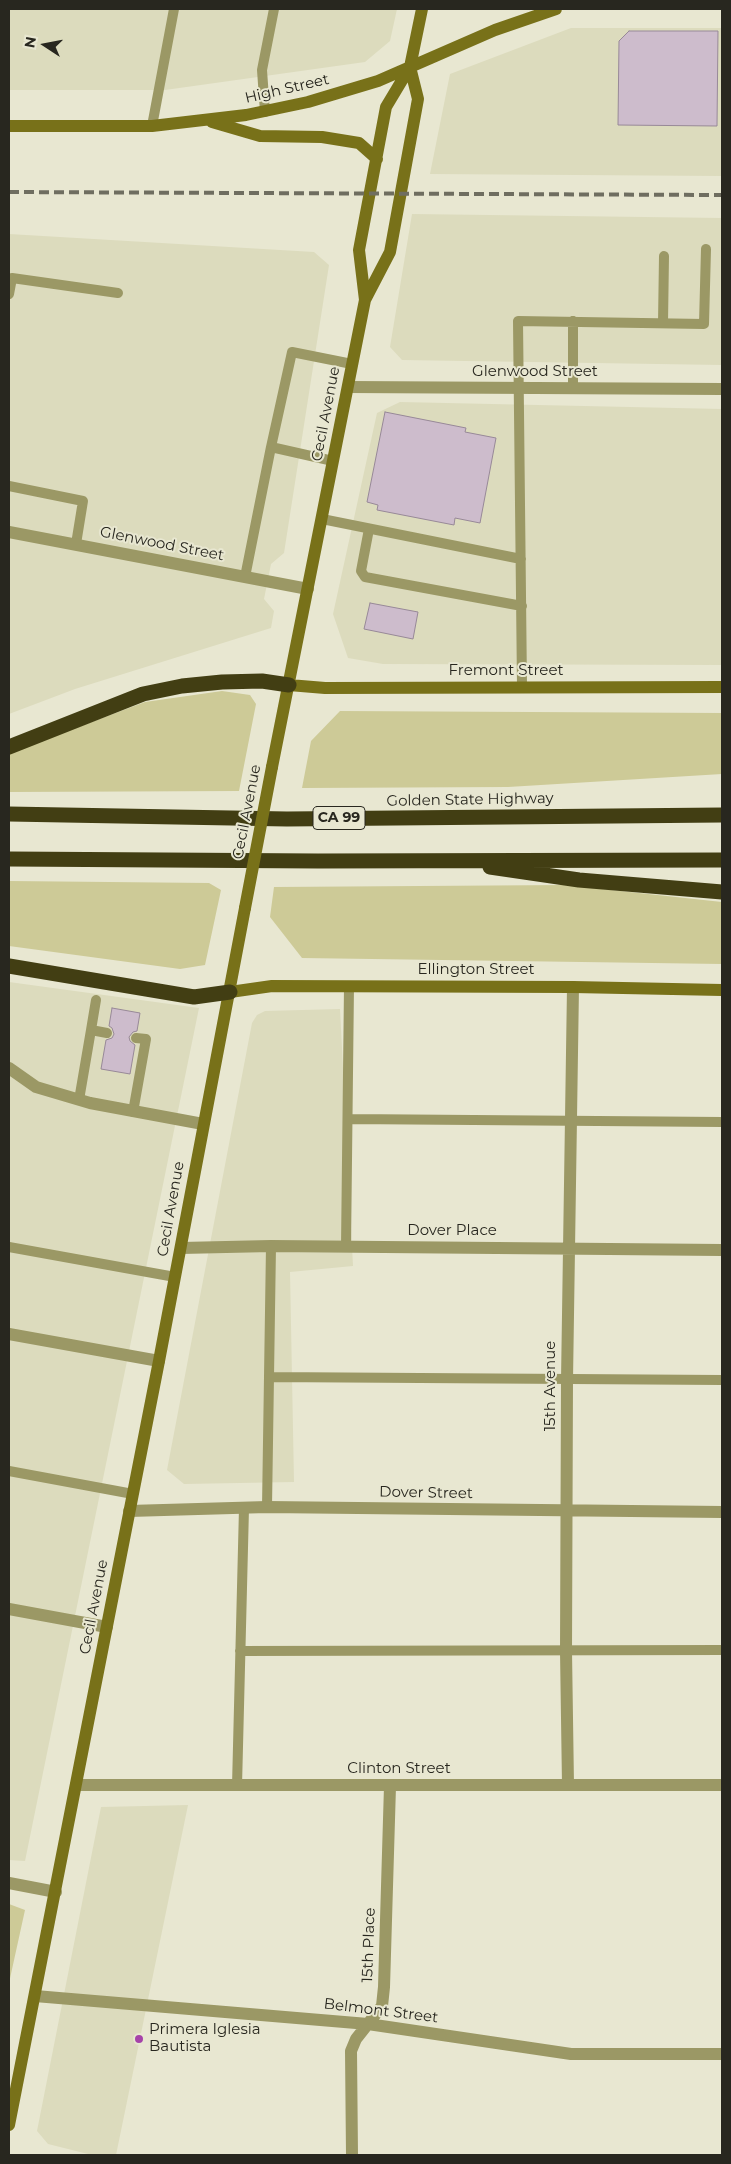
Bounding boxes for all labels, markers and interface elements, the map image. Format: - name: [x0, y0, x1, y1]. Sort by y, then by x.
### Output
- north arrow: [20, 20, 70, 70]
- text: N: [20, 35, 40, 49]
- street label: High Street: [243, 71, 331, 107]
- street label: Glenwood Street: [472, 363, 598, 381]
- street label: Cecil Avenue: [308, 365, 344, 463]
- street label: Glenwood Street: [98, 523, 226, 565]
- street label: Fremont Street: [448, 662, 564, 680]
- street label: Cecil Avenue: [229, 763, 265, 861]
- street label: Golden State Highway: [386, 790, 554, 810]
- road number: CA 99: [313, 806, 365, 830]
- street label: Ellington Street: [417, 961, 535, 979]
- street label: Cecil Avenue: [154, 1160, 188, 1258]
- street label: Dover Place: [407, 1222, 497, 1240]
- street label: 15th Avenue: [542, 1341, 560, 1431]
- street label: Dover Street: [379, 1483, 473, 1503]
- street label: Cecil Avenue: [76, 1558, 112, 1656]
- street label: Clinton Street: [347, 1760, 451, 1778]
- street label: 15th Place: [359, 1907, 379, 1983]
- street label: Belmont Street: [323, 1995, 439, 2027]
- place label: Primera Iglesia Bautista: [149, 2021, 261, 2056]
- marker: Primera Iglesia Bautista: [133, 2033, 145, 2045]

